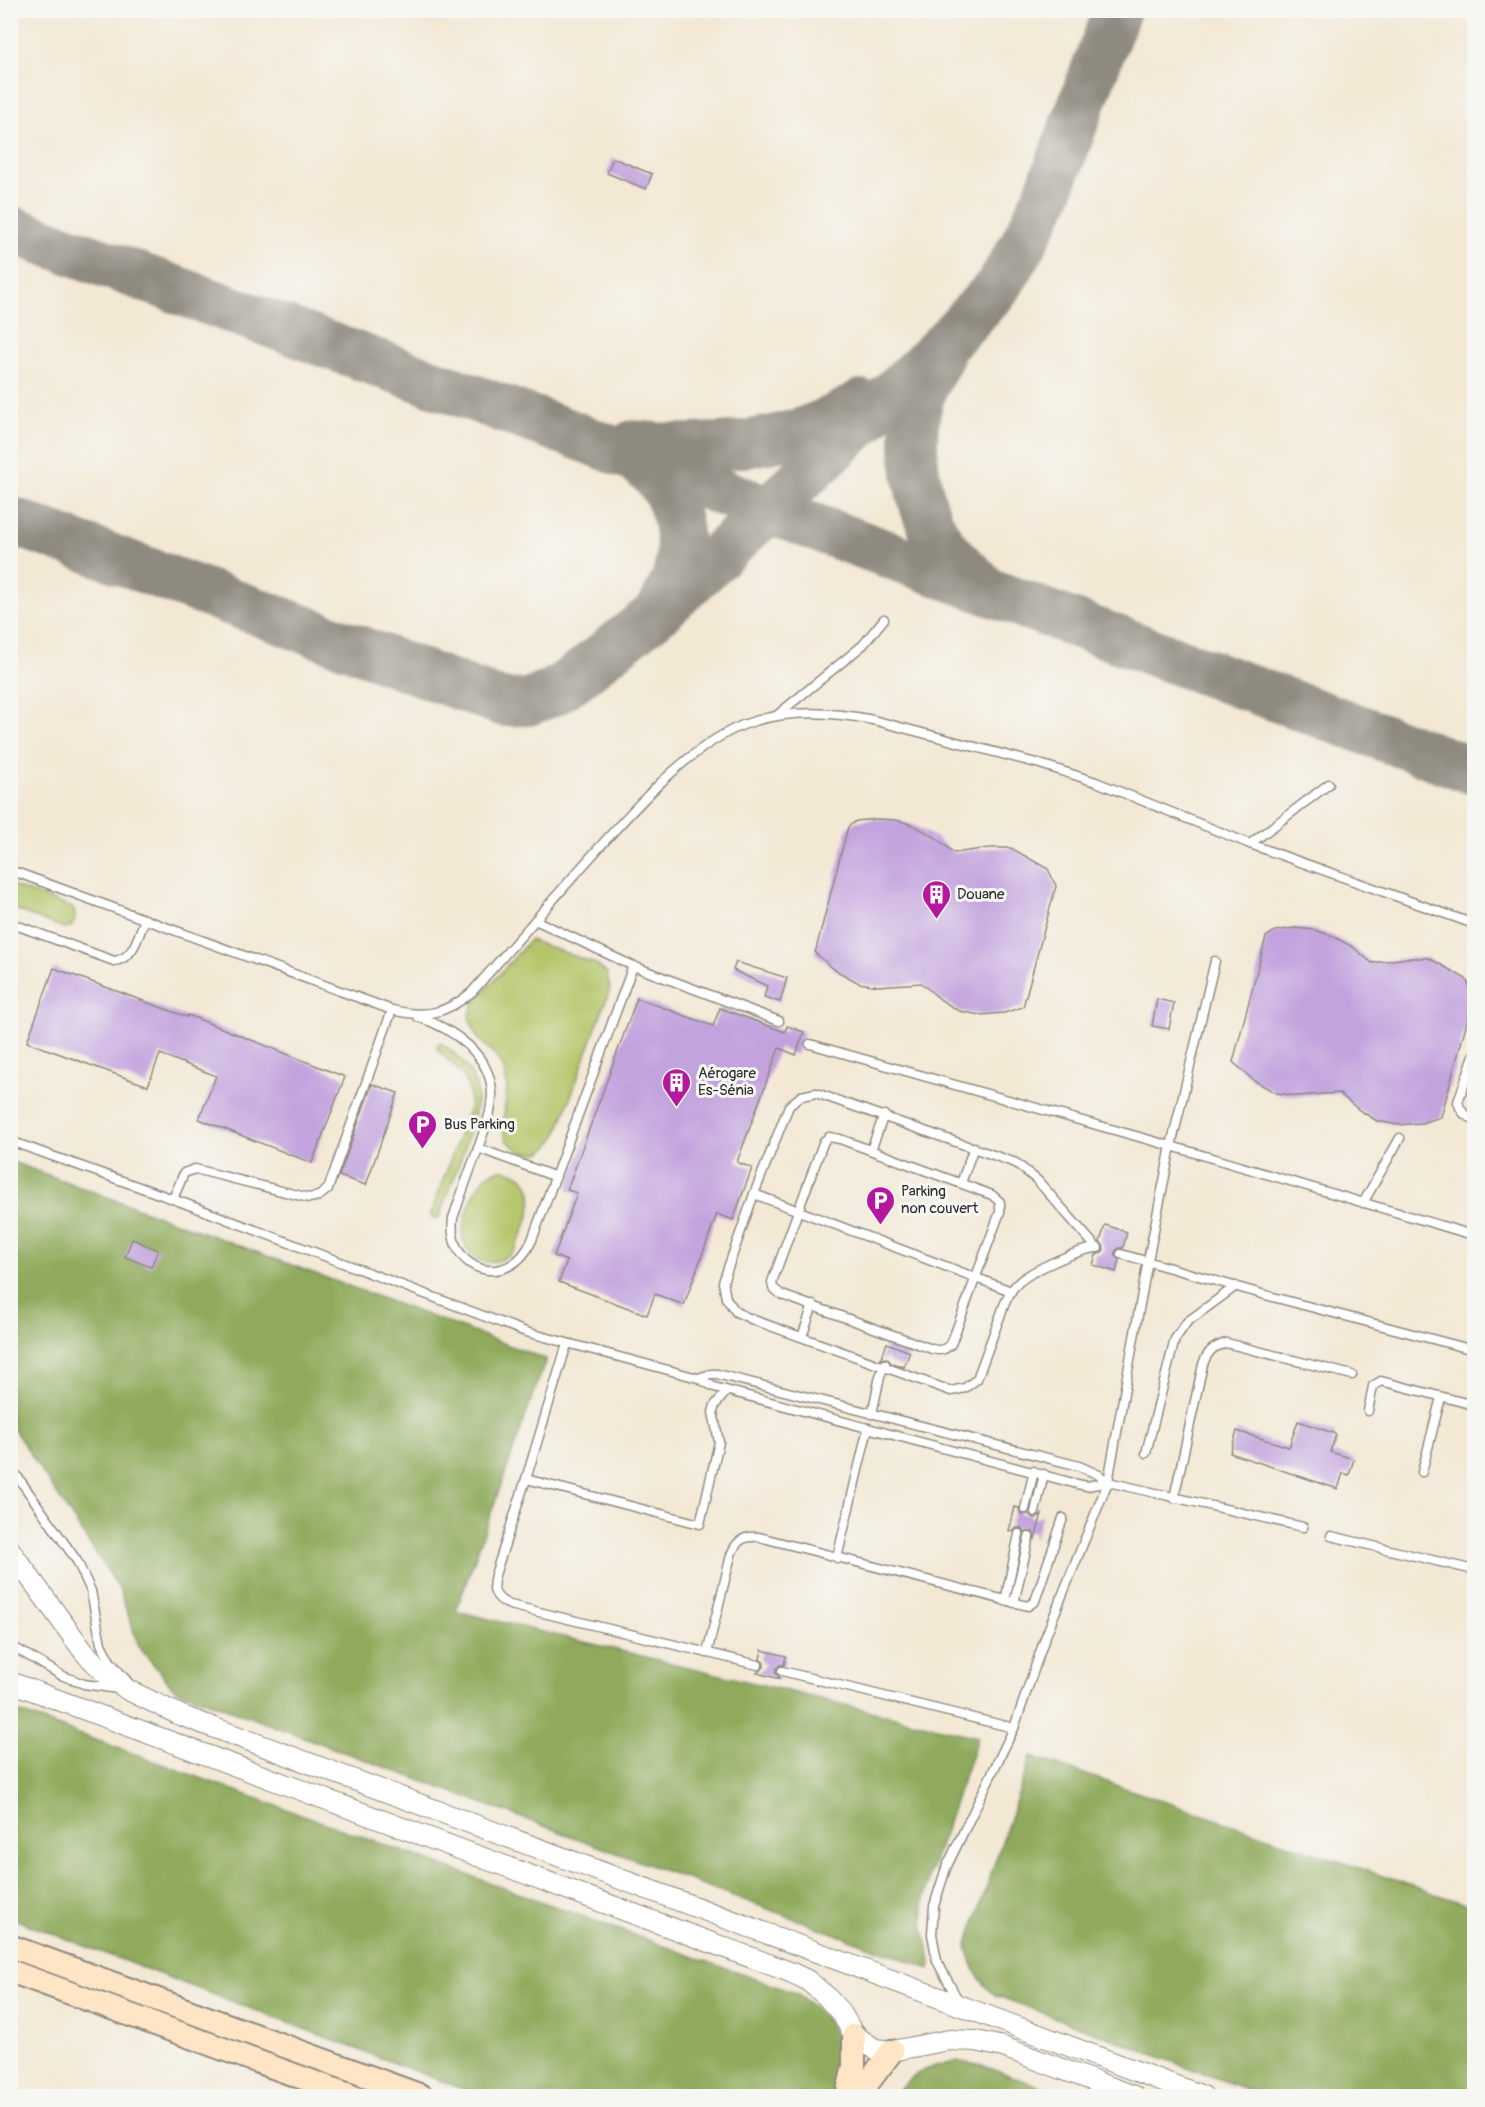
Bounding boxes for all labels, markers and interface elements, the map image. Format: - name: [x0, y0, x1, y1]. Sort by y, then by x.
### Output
- building icon: Douane: [920, 878, 952, 920]
- place label: Douane: [957, 885, 1005, 904]
- place label: Aérogare Es-Sénia: [698, 1064, 756, 1100]
- building icon: Aérogare Es-Sénia: [661, 1066, 693, 1108]
- parking icon: Bus Parking: [407, 1108, 439, 1150]
- place label: Bus Parking: [444, 1115, 515, 1134]
- place label: Parking non couvert: [901, 1182, 979, 1218]
- parking icon: Parking non couvert: [864, 1184, 896, 1226]

